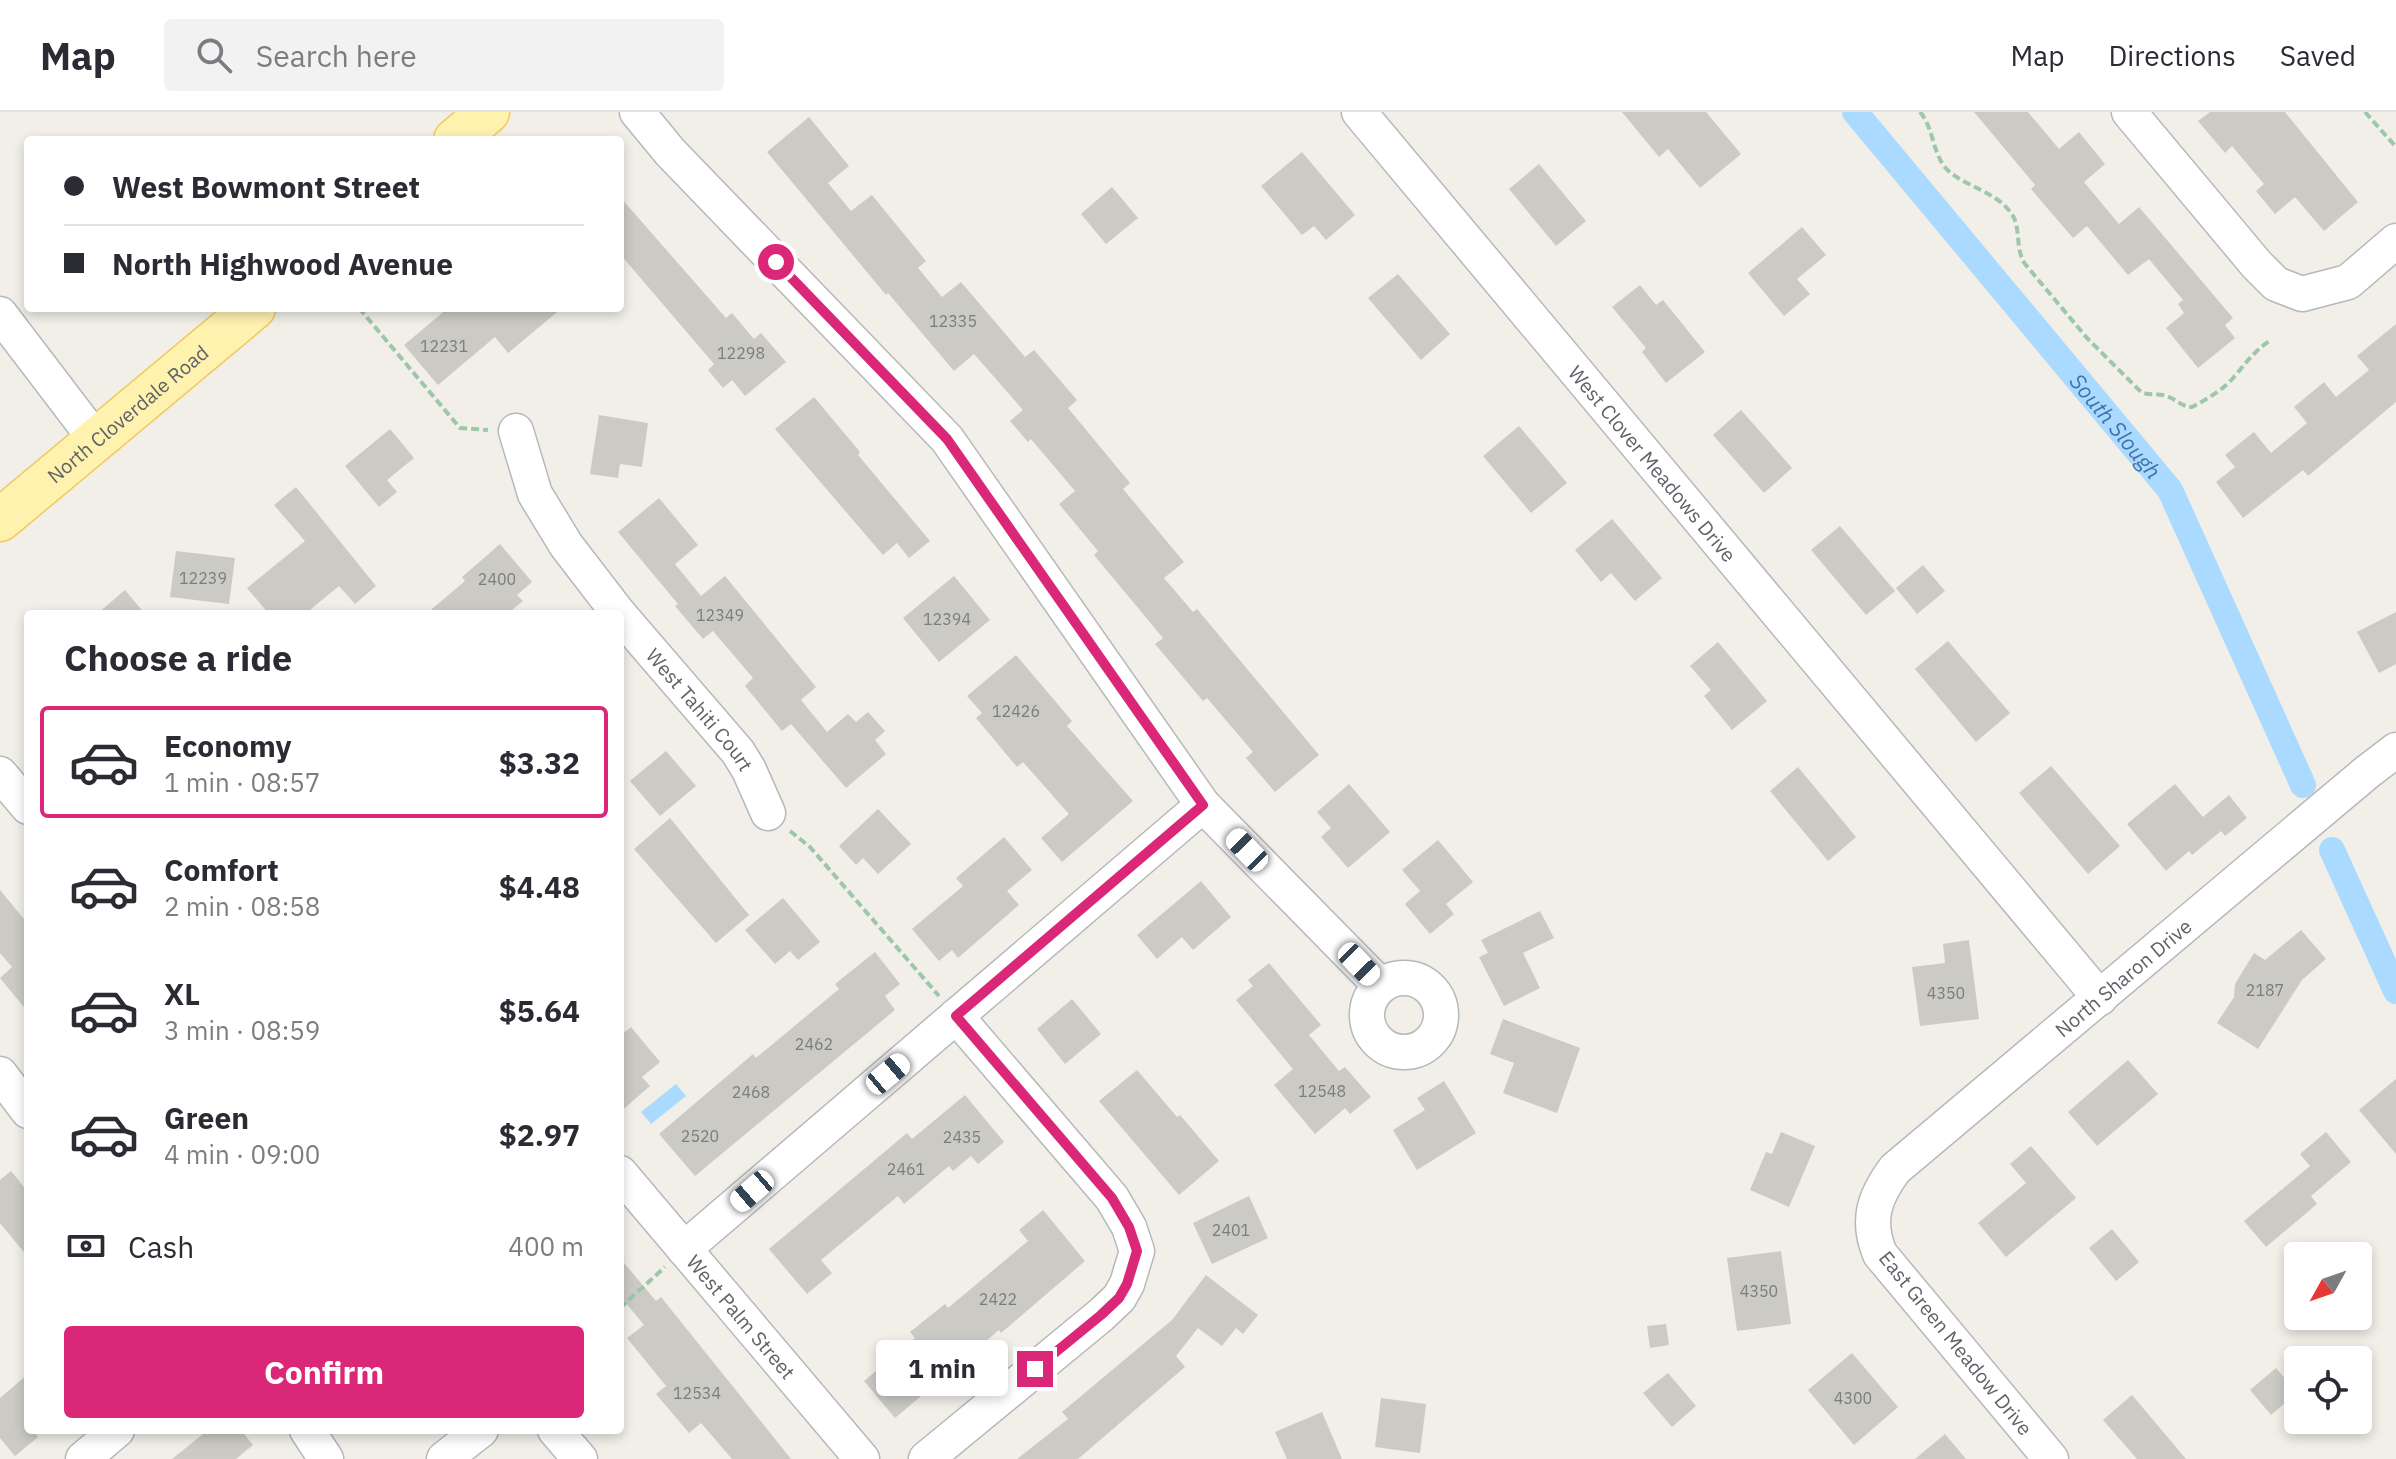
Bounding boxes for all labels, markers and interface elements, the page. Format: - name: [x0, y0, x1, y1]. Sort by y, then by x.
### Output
- search box: [164, 19, 724, 91]
- text: Map: [40, 31, 116, 80]
- icon: search: [192, 33, 236, 77]
- text: Search here: [256, 36, 417, 75]
- text: Map: [2010, 37, 2064, 74]
- text: Directions: [2108, 37, 2236, 74]
- text: Saved: [2280, 37, 2356, 74]
- text: West Bowmont Street: [112, 167, 420, 206]
- text: North Highwood Avenue: [112, 244, 453, 283]
- route start: [758, 244, 794, 280]
- house number: 12335: [929, 311, 977, 331]
- house number: 12231: [420, 336, 468, 356]
- street label: North Cloverdale Road: [41, 338, 214, 489]
- house number: 12298: [717, 343, 765, 363]
- street label: West Clover Meadows Drive: [1563, 359, 1743, 567]
- water label: South Slough: [2064, 367, 2168, 484]
- house number: 12239: [179, 568, 227, 588]
- house number: 2400: [478, 569, 516, 589]
- house number: 12349: [696, 605, 744, 625]
- house number: 12394: [923, 609, 971, 629]
- text: Choose a ride: [64, 634, 292, 681]
- street label: West Tahiti Court: [641, 642, 760, 776]
- house number: 12426: [992, 701, 1040, 721]
- icon: car: [68, 726, 140, 798]
- text: Economy: [164, 726, 292, 765]
- text: $3.32: [499, 743, 580, 782]
- text: 1 min · 08:57: [164, 765, 320, 799]
- car: [1222, 824, 1272, 876]
- icon: car: [68, 850, 140, 922]
- text: Comfort: [164, 850, 279, 889]
- text: $4.48: [499, 867, 580, 906]
- text: 2 min · 08:58: [164, 889, 320, 923]
- street label: North Sharon Drive: [2049, 912, 2197, 1043]
- car: [1334, 938, 1384, 990]
- icon: car: [68, 974, 140, 1046]
- text: XL: [164, 974, 200, 1013]
- house number: 2187: [2246, 980, 2284, 1000]
- house number: 4350: [1927, 983, 1965, 1003]
- text: $5.64: [499, 991, 580, 1030]
- text: 3 min · 08:59: [164, 1013, 320, 1047]
- house number: 2462: [795, 1034, 833, 1054]
- car: [862, 1049, 914, 1099]
- house number: 12548: [1298, 1081, 1346, 1101]
- house number: 2468: [732, 1082, 770, 1102]
- icon: car: [68, 1098, 140, 1170]
- text: Green: [164, 1098, 249, 1137]
- text: $2.97: [499, 1115, 580, 1154]
- house number: 2520: [681, 1126, 719, 1146]
- house number: 2435: [943, 1127, 981, 1147]
- text: 4 min · 09:00: [164, 1137, 320, 1171]
- house number: 2461: [887, 1159, 925, 1179]
- car: [726, 1166, 778, 1216]
- house number: 2401: [1212, 1220, 1250, 1240]
- icon: cash: [64, 1224, 108, 1268]
- text: Cash: [128, 1227, 194, 1266]
- text: 400 m: [508, 1229, 584, 1263]
- north arrow: [2284, 1242, 2372, 1330]
- map controls: [2284, 1242, 2372, 1434]
- street label: East Green Meadow Drive: [1873, 1245, 2039, 1441]
- street label: West Palm Street: [681, 1249, 802, 1384]
- house number: 4350: [1740, 1281, 1778, 1301]
- house number: 2422: [979, 1289, 1017, 1309]
- button: Confirm: [64, 1326, 584, 1418]
- callout: 1 min: [875, 1341, 1007, 1397]
- button: locate: [2284, 1346, 2372, 1434]
- text: 1 min: [908, 1351, 976, 1385]
- route end: [1017, 1351, 1053, 1387]
- house number: 12534: [673, 1383, 721, 1403]
- house number: 4300: [1834, 1388, 1872, 1408]

